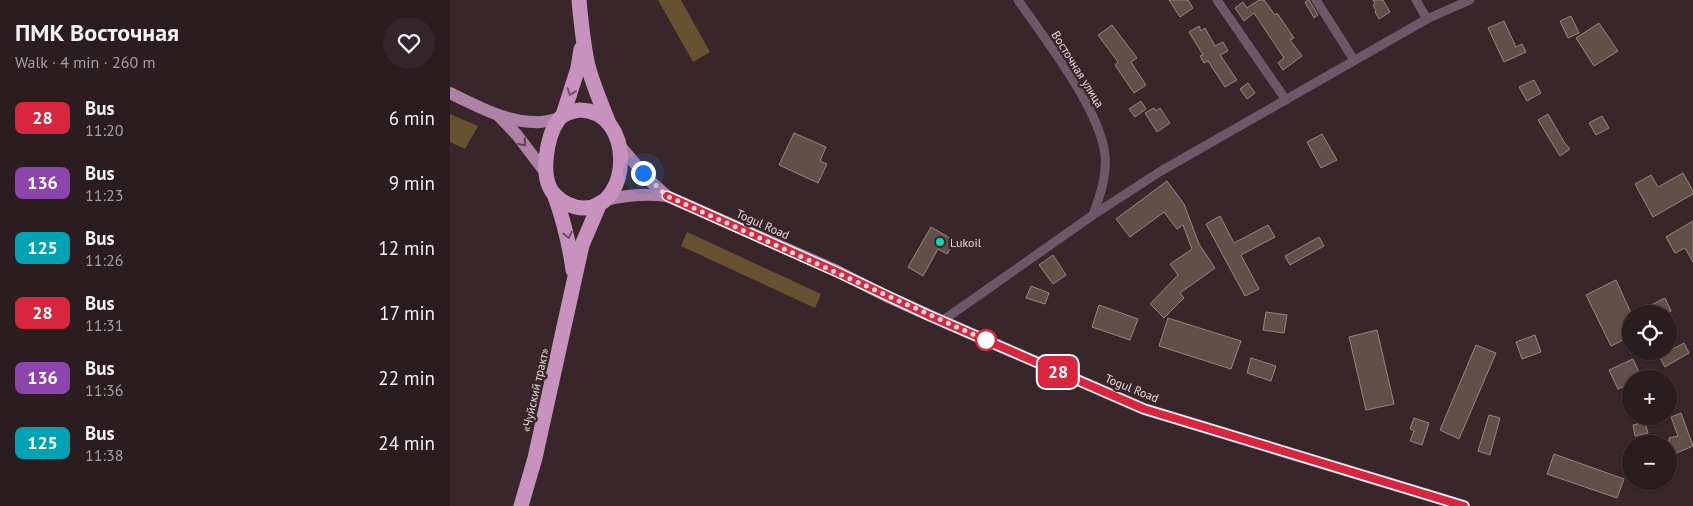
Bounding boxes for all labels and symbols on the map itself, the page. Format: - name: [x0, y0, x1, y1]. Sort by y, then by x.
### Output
- street label: Восточная улица: [1048, 28, 1108, 110]
- one-way arrow: [567, 87, 577, 96]
- one-way arrow: [517, 137, 526, 146]
- your location: [631, 161, 656, 186]
- street label: Togul Road: [734, 206, 792, 242]
- one-way arrow: [562, 231, 572, 240]
- place label: Lukoil: [950, 235, 982, 250]
- marker: Lukoil: [934, 236, 946, 248]
- unlabelled marker: [975, 329, 997, 351]
- street label: «Чуйский тракт»: [518, 346, 552, 433]
- line badge: 28: [1036, 356, 1080, 388]
- street label: Togul Road: [1103, 370, 1161, 406]

